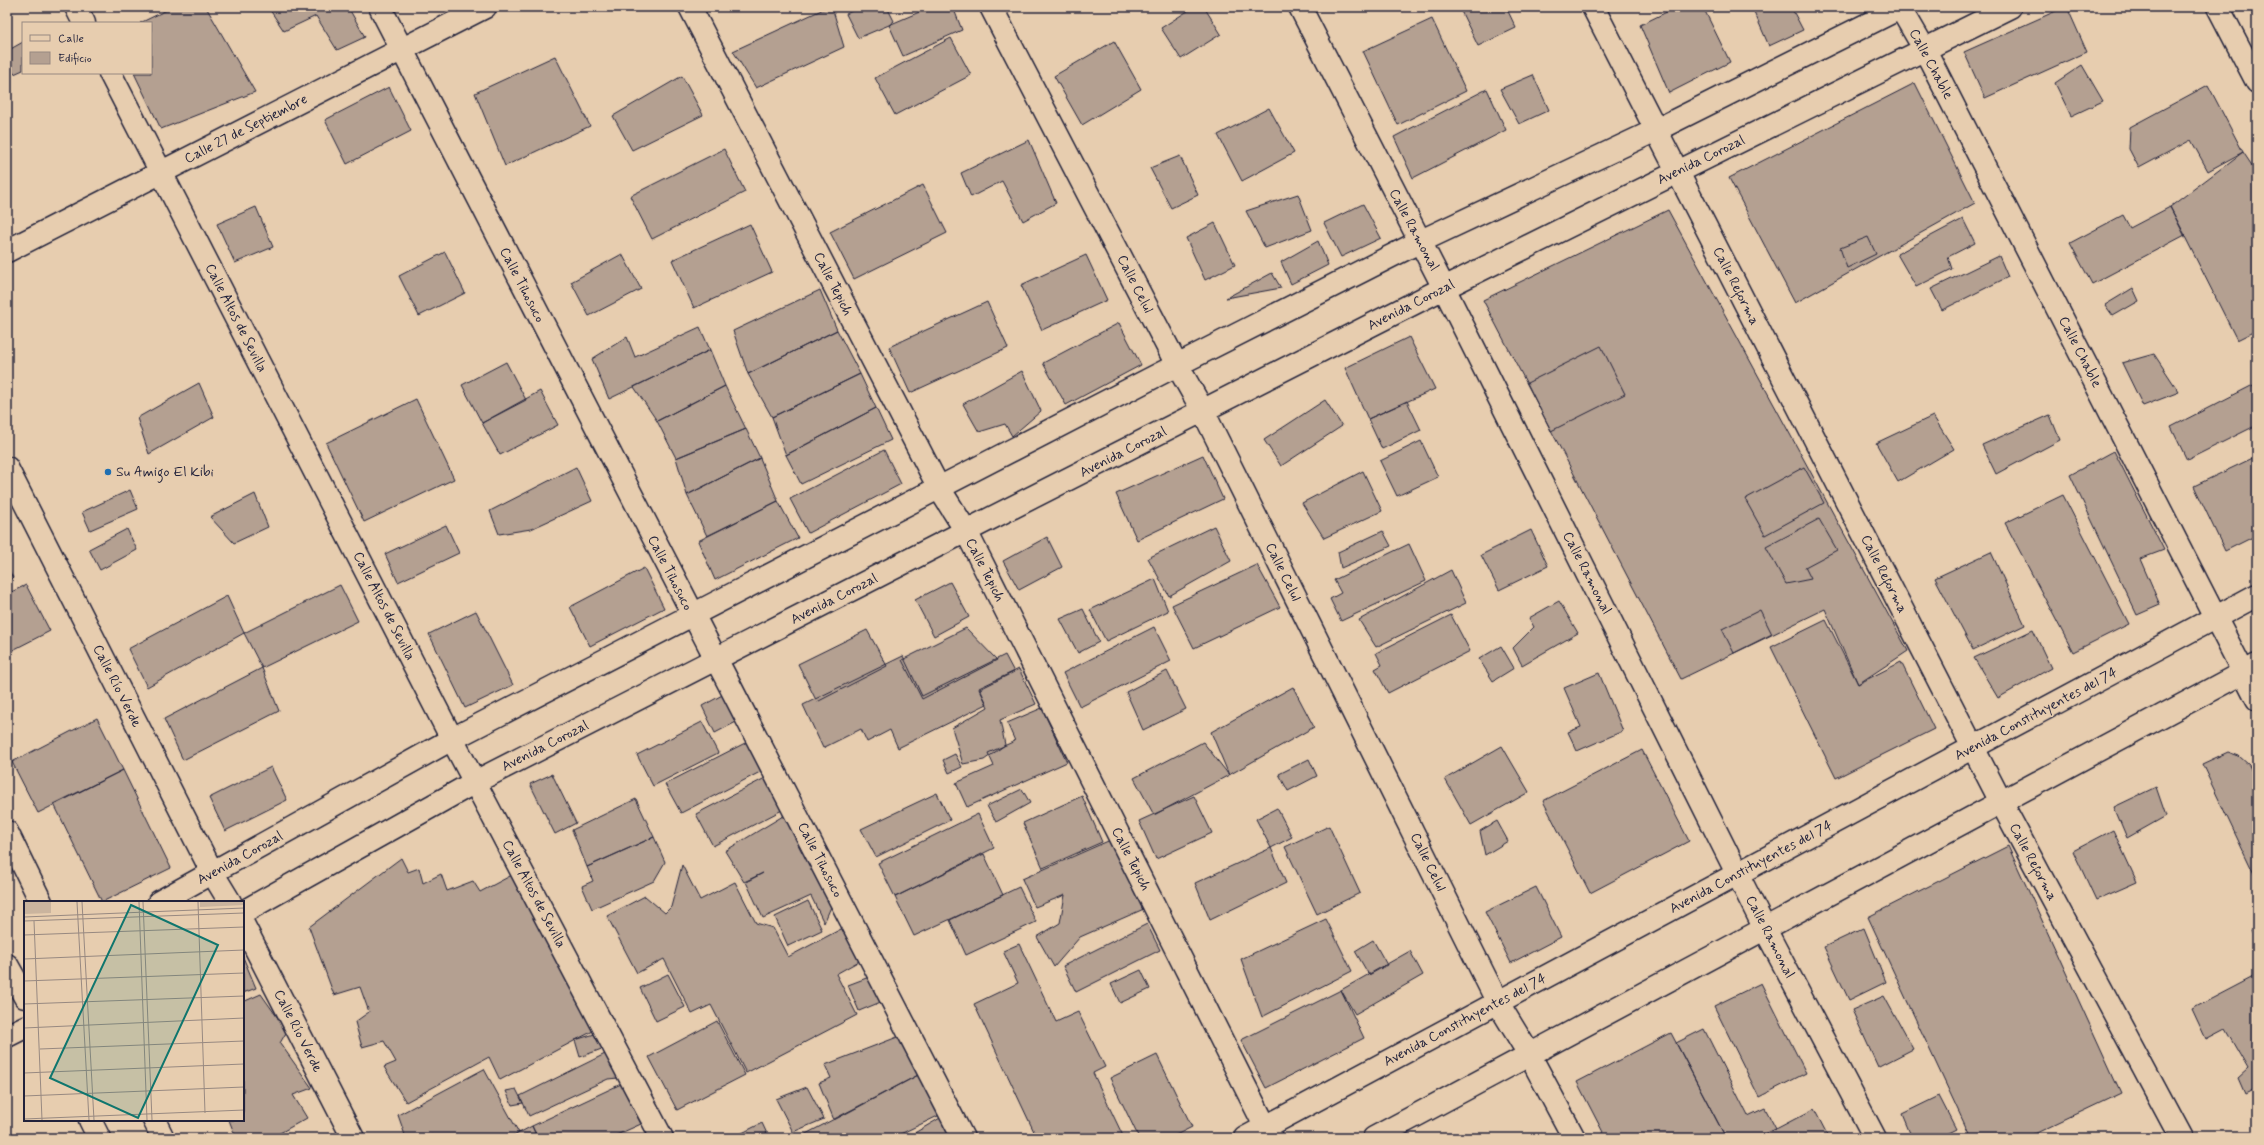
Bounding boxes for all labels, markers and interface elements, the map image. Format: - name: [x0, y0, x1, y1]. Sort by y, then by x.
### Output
- legend: [22, 22, 152, 74]
- street label: Calle Chable: [1905, 26, 1957, 103]
- text: Calle: [58, 31, 84, 47]
- text: Edificio: [58, 51, 92, 67]
- street label: Calle 27 de Septiembre: [181, 90, 311, 168]
- street label: Avenida Corozal: [1654, 131, 1748, 189]
- street label: Calle Ramonal: [1385, 186, 1443, 274]
- street label: Calle Tihosuco: [495, 244, 549, 326]
- street label: Calle Reforma: [1707, 244, 1763, 329]
- street label: Calle Tepich: [809, 249, 857, 319]
- street label: Calle Celul: [1113, 252, 1157, 316]
- street label: Calle Altos de Sevilla: [201, 261, 271, 376]
- street label: Avenida Corozal: [1365, 275, 1457, 335]
- street label: Calle Chable: [2054, 313, 2106, 391]
- street label: Avenida Corozal: [1077, 422, 1169, 482]
- place label: Su Amigo El Kibi: [116, 463, 214, 483]
- marker: Su Amigo El Kibi: [103, 467, 113, 477]
- street label: Calle Ramonal: [1558, 529, 1616, 617]
- street label: Calle Tihosuco: [643, 532, 697, 614]
- street label: Calle Reforma: [1855, 532, 1911, 617]
- street label: Calle Tepich: [961, 535, 1009, 605]
- street label: Calle Celul: [1261, 540, 1305, 604]
- street label: Calle Altos de Sevilla: [349, 549, 419, 664]
- street label: Avenida Corozal: [788, 569, 880, 629]
- street label: Calle Río Verde: [88, 642, 146, 731]
- street label: Avenida Constituyentes del 74: [1951, 663, 2121, 765]
- street label: Avenida Corozal: [499, 716, 591, 776]
- street label: Avenida Constituyentes del 74: [1666, 816, 1836, 918]
- street label: Calle Tihosuco: [793, 819, 847, 901]
- street label: Calle Reforma: [2003, 820, 2061, 905]
- street label: Calle Tepich: [1107, 824, 1155, 894]
- street label: Avenida Corozal: [194, 827, 286, 889]
- street label: Calle Celul: [1406, 830, 1450, 894]
- street label: Calle Altos de Sevilla: [498, 837, 570, 951]
- street label: Calle Ramonal: [1741, 893, 1799, 981]
- inset map: [24, 901, 244, 1121]
- street label: Avenida Constituyentes del 74: [1380, 969, 1550, 1071]
- street label: Calle Río Verde: [269, 987, 327, 1076]

